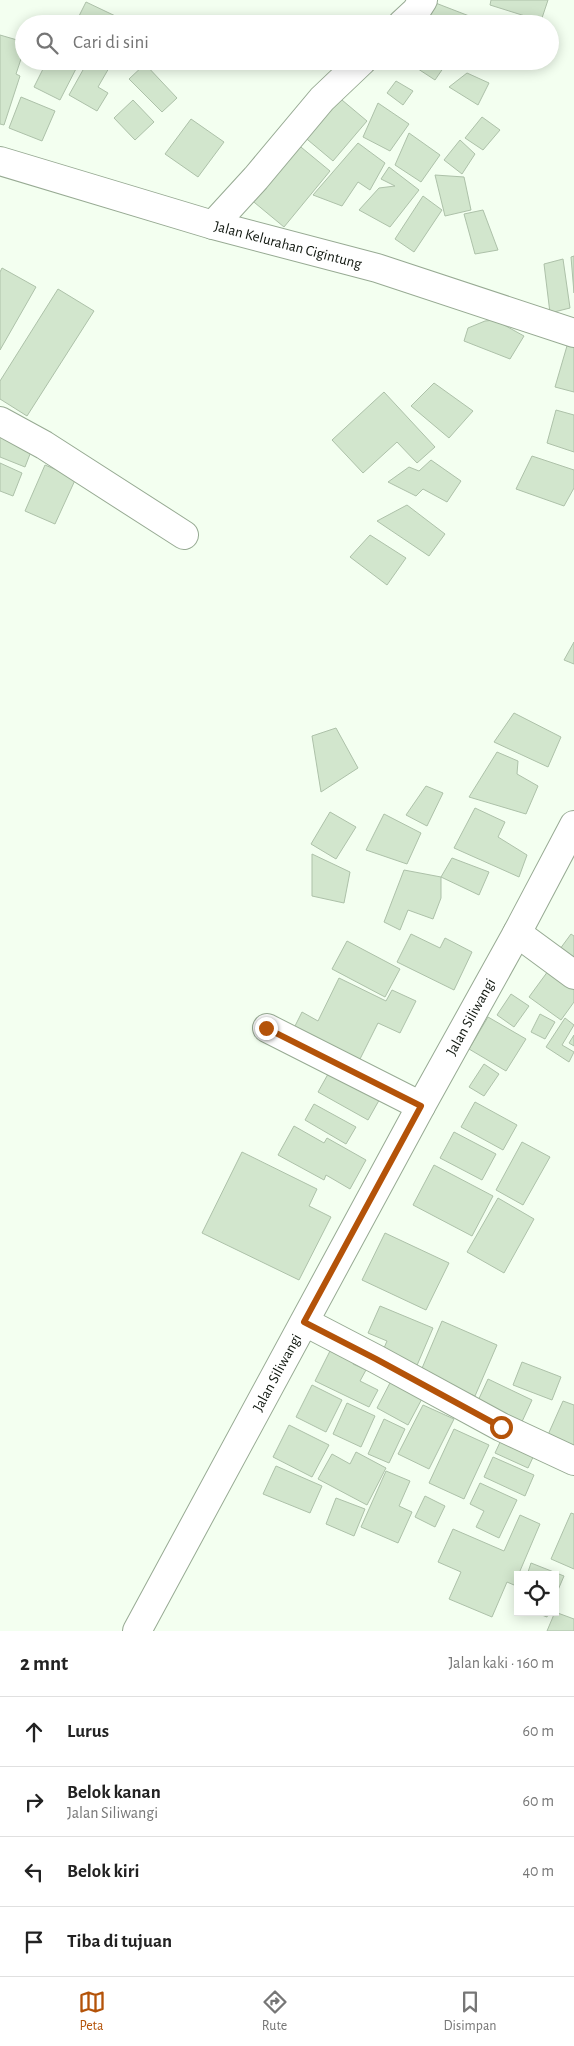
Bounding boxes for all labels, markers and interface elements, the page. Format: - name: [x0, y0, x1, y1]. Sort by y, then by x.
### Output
- search box: [15, 15, 559, 70]
- icon: search: [33, 29, 61, 57]
- text: Cari di sini: [73, 33, 149, 52]
- street label: Jalan Kelurahan Cigintung: [212, 219, 364, 272]
- street label: Jalan Siliwangi: [444, 976, 498, 1058]
- route end: [255, 1017, 278, 1040]
- street label: Jalan Siliwangi: [250, 1331, 304, 1414]
- route start: [490, 1416, 513, 1439]
- map controls: [514, 1571, 559, 1616]
- button: locate: [514, 1571, 559, 1616]
- text: 2 mnt: [20, 1653, 68, 1674]
- text: Jalan kaki · 160 m: [448, 1655, 554, 1671]
- icon: ahead: [20, 1718, 48, 1746]
- text: Lurus: [67, 1722, 109, 1741]
- text: 60 m: [523, 1723, 554, 1739]
- text: Belok kanan: [67, 1783, 161, 1802]
- icon: right: [20, 1788, 48, 1816]
- text: 60 m: [523, 1793, 554, 1809]
- text: Jalan Siliwangi: [67, 1805, 158, 1821]
- icon: left: [20, 1858, 48, 1886]
- text: Belok kiri: [67, 1862, 139, 1881]
- text: 40 m: [522, 1863, 554, 1879]
- icon: arrive: [20, 1928, 48, 1956]
- text: Tiba di tujuan: [67, 1932, 172, 1951]
- tab: Peta: [78, 1988, 106, 2035]
- tab: Rute: [261, 1988, 289, 2035]
- tab: Disimpan: [444, 1988, 496, 2035]

